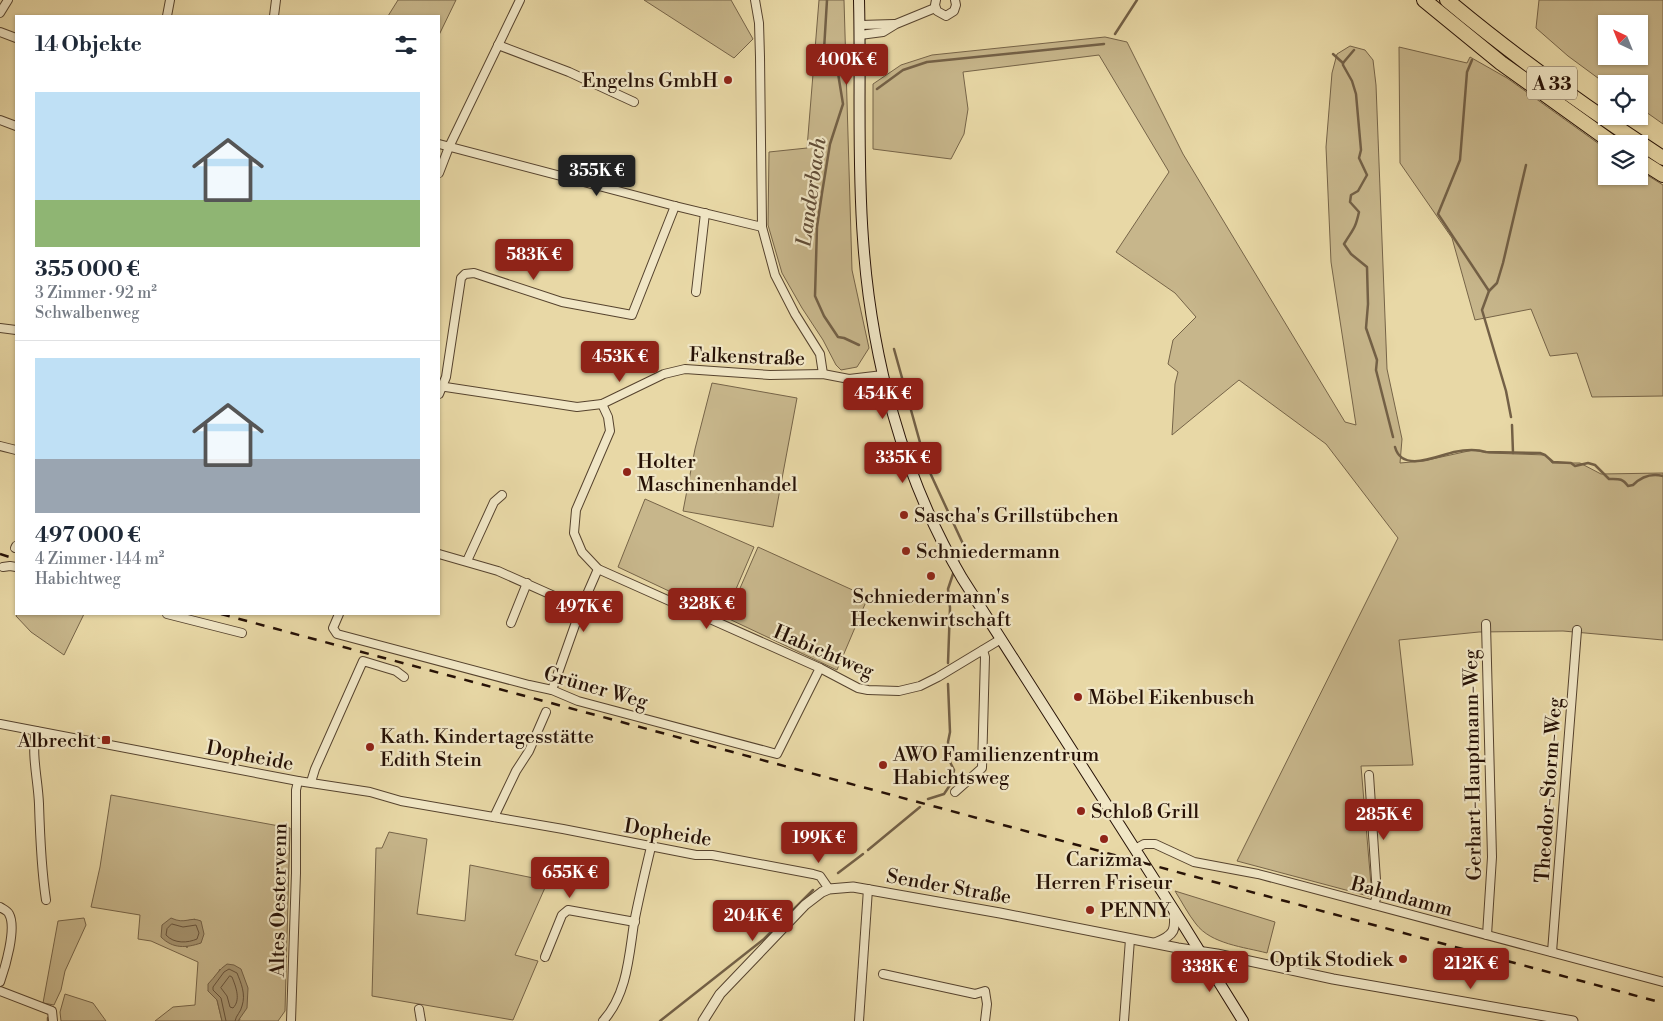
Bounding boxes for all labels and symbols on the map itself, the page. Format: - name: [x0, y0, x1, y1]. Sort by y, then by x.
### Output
- north arrow: [1598, 15, 1648, 65]
- pin: 400K €: [806, 44, 888, 86]
- road number: A 33: [1527, 66, 1577, 100]
- place label: Engelns GmbH: [582, 69, 718, 94]
- marker: Engelns GmbH: [722, 74, 734, 86]
- water label: Landerbach: [791, 136, 833, 249]
- pin: 355K €: [556, 154, 638, 197]
- pin: 583K €: [493, 238, 575, 281]
- pin: 453K €: [579, 340, 661, 383]
- street label: Falkenstraße: [688, 343, 805, 372]
- pin: 454K €: [842, 378, 924, 420]
- pin: 335K €: [862, 442, 944, 484]
- place label: Holter Maschinenhandel: [637, 450, 797, 498]
- marker: Holter Maschinenhandel: [621, 466, 633, 478]
- place label: Sascha's Grillstübchen: [914, 504, 1119, 529]
- marker: Sascha's Grillstübchen: [898, 509, 910, 521]
- place label: Schniedermann: [916, 540, 1060, 565]
- marker: Schniedermann: [900, 545, 912, 557]
- marker: Schniedermann's Heckenwirtschaft: [925, 570, 937, 582]
- place label: Schniedermann's Heckenwirtschaft: [851, 585, 1011, 633]
- pin: 328K €: [666, 588, 748, 630]
- pin: 497K €: [543, 590, 625, 633]
- street label: Habichtweg: [769, 620, 878, 685]
- street label: Gerhart-Hauptmann-Weg: [1459, 648, 1488, 881]
- street label: Grüner Weg: [540, 662, 651, 715]
- place label: Möbel Eikenbusch: [1088, 686, 1255, 711]
- marker: Möbel Eikenbusch: [1072, 691, 1084, 703]
- street label: Theodor-Storm-Weg: [1531, 696, 1568, 884]
- place label: Kath. Kindertagesstätte Edith Stein: [380, 725, 594, 773]
- place label: Albrecht: [16, 729, 96, 754]
- marker: Albrecht: [100, 734, 112, 746]
- street label: Dopheide: [204, 736, 295, 777]
- marker: Kath. Kindertagesstätte Edith Stein: [364, 741, 376, 753]
- place label: AWO Familienzentrum Habichtsweg: [892, 743, 1100, 791]
- marker: AWO Familienzentrum Habichtsweg: [877, 759, 889, 771]
- pin: 285K €: [1343, 798, 1425, 841]
- place label: Schloß Grill: [1091, 800, 1199, 825]
- marker: Schloß Grill: [1075, 805, 1087, 817]
- street label: Dopheide: [622, 814, 713, 853]
- pin: 199K €: [778, 822, 860, 864]
- street label: Altes Oestervenn: [266, 823, 293, 978]
- marker: Carizma Herren Friseur: [1098, 833, 1110, 845]
- place label: Carizma Herren Friseur: [1035, 848, 1173, 896]
- pin: 655K €: [529, 856, 611, 899]
- street label: Sender Straße: [884, 864, 1013, 911]
- street label: Bahndamm: [1347, 872, 1456, 923]
- place label: PENNY: [1100, 899, 1171, 924]
- pin: 204K €: [712, 900, 794, 942]
- marker: PENNY: [1084, 904, 1096, 916]
- place label: Optik Stodiek: [1270, 948, 1395, 973]
- pin: 212K €: [1430, 948, 1512, 990]
- pin: 338K €: [1169, 950, 1251, 993]
- marker: Optik Stodiek: [1397, 953, 1409, 965]

